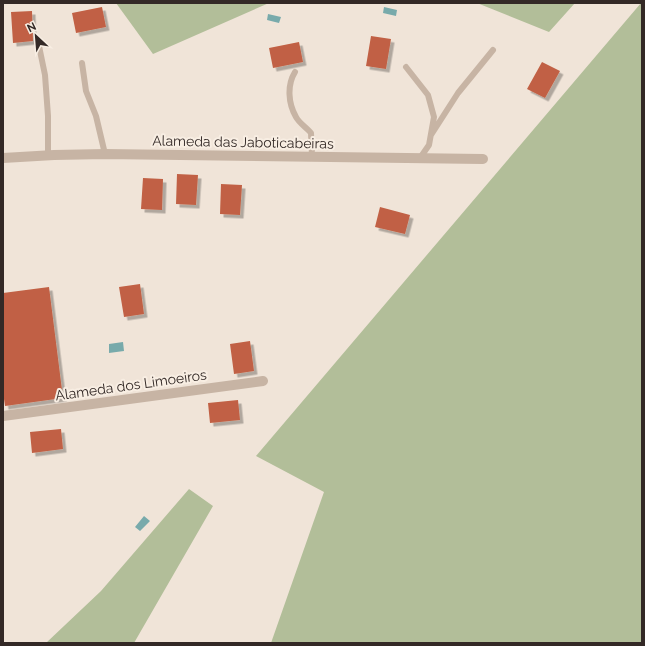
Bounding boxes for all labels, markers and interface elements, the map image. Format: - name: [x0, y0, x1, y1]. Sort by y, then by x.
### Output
- north arrow: [16, 16, 56, 56]
- text: N: [25, 20, 38, 35]
- street label: Alameda das Jaboticabeiras: [152, 132, 334, 152]
- street label: Alameda dos Limoeiros: [54, 366, 208, 404]

